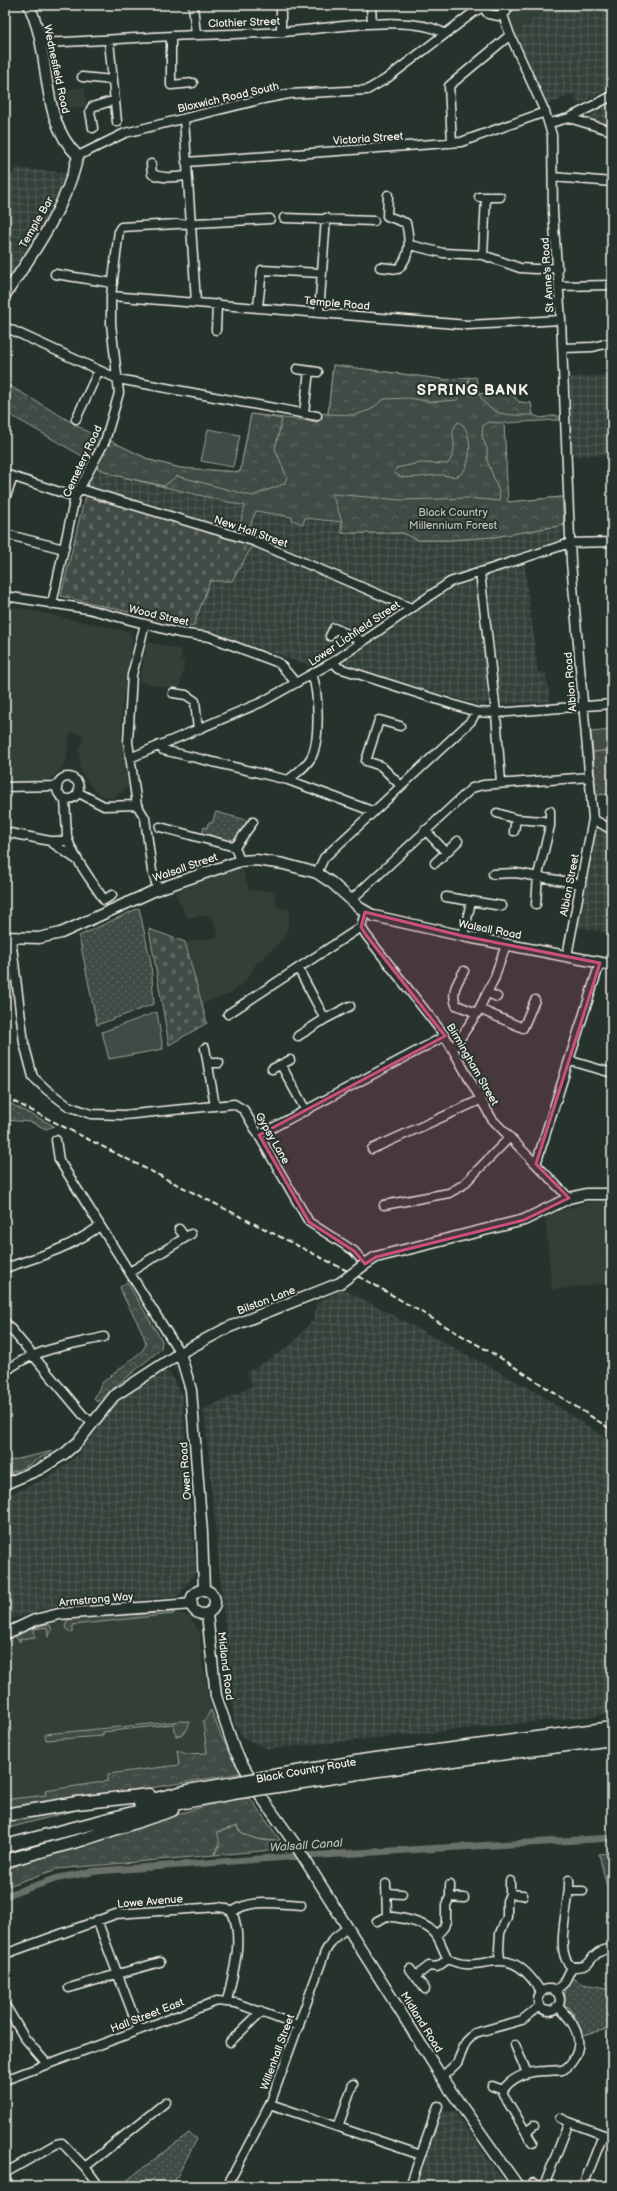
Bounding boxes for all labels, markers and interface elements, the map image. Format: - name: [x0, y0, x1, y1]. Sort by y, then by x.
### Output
- street label: Clothier Street: [208, 15, 281, 30]
- street label: Wednesfield Road: [41, 23, 72, 115]
- street label: Bloxwich Road South: [176, 80, 280, 115]
- street label: Victoria Street: [333, 130, 404, 147]
- street label: Temple Bar: [17, 193, 57, 250]
- street label: St Anne's Road: [538, 237, 557, 313]
- street label: Temple Road: [304, 294, 370, 313]
- district label: SPRING BANK: [417, 381, 529, 400]
- street label: Cemetery Road: [60, 423, 105, 499]
- park label: Black Country Millennium Forest: [409, 506, 498, 532]
- street label: New Hall Street: [212, 513, 290, 550]
- street label: Lower Lichfield Street: [306, 598, 403, 669]
- street label: Wood Street: [128, 602, 191, 629]
- street label: Albion Road: [561, 652, 580, 712]
- street label: Walsall Street: [151, 850, 220, 885]
- street label: Albion Street: [557, 852, 582, 917]
- street label: Walsall Road: [457, 917, 523, 942]
- street label: Birmingham Street: [444, 1021, 502, 1108]
- street label: Gypsy Lane: [253, 1110, 293, 1167]
- street label: Bilston Lane: [235, 1283, 298, 1318]
- street label: Owen Road: [177, 1442, 194, 1500]
- street label: Armstrong Way: [58, 1590, 134, 1609]
- street label: Midland Road: [215, 1631, 236, 1701]
- street label: Black Country Route: [255, 1755, 358, 1786]
- water label: Walsall Canal: [269, 1835, 344, 1856]
- street label: Lowe Avenue: [117, 1892, 184, 1911]
- street label: Midland Road: [398, 1990, 445, 2055]
- street label: Hall Street East: [109, 1995, 186, 2035]
- street label: Willenhall Street: [258, 2012, 297, 2092]

